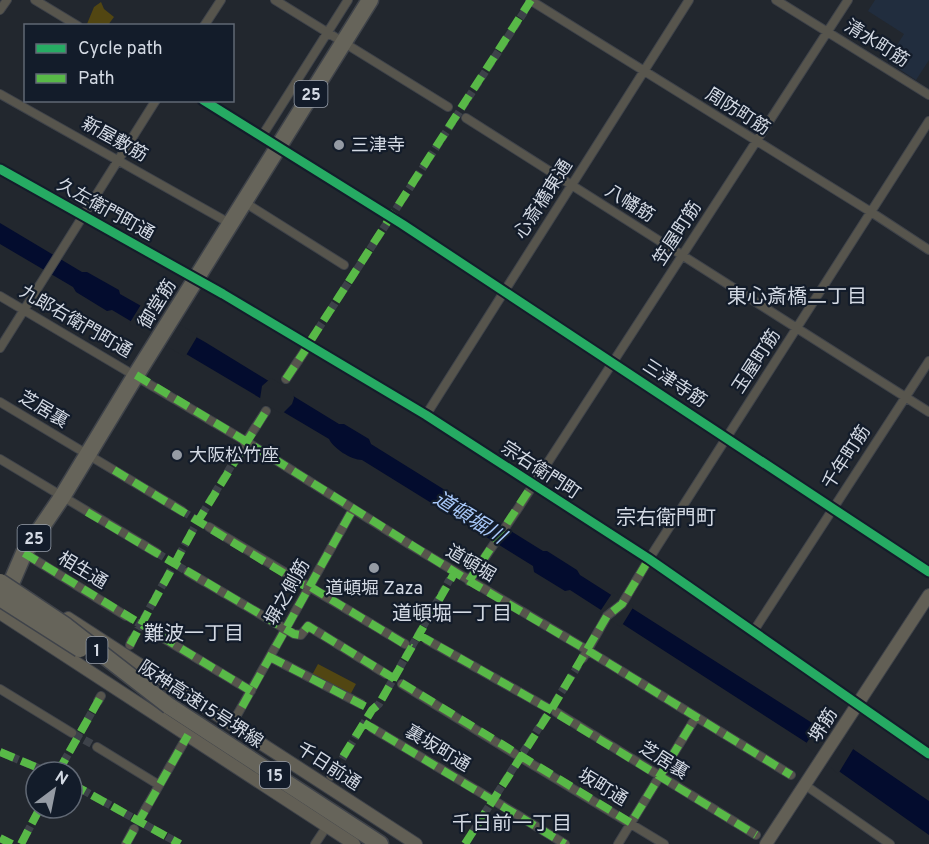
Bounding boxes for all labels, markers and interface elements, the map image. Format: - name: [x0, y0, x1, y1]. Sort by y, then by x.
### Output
- street label: 清水町筋: [840, 15, 913, 73]
- legend: [24, 24, 234, 102]
- text: Cycle path: [78, 38, 163, 61]
- text: Path: [78, 68, 115, 91]
- road number: 25: [294, 81, 328, 107]
- street label: 周防町筋: [701, 83, 774, 141]
- street label: 新屋敷筋: [77, 113, 151, 168]
- place label: 三津寺: [351, 135, 405, 158]
- marker: 三津寺: [332, 138, 346, 152]
- street label: 心斎橋東通: [510, 156, 578, 244]
- street label: 久左衛門町通: [52, 174, 158, 247]
- street label: 八幡筋: [600, 180, 658, 228]
- street label: 笠屋町筋: [649, 197, 708, 270]
- street label: 御堂筋: [134, 276, 182, 334]
- street label: 九郎右衛門町通: [15, 281, 136, 364]
- district label: 東心斎橋二丁目: [727, 285, 867, 311]
- street label: 玉屋町筋: [728, 325, 787, 398]
- street label: 三津寺筋: [638, 355, 711, 414]
- street label: 芝居裏: [14, 387, 72, 434]
- street label: 千年町筋: [818, 421, 877, 494]
- street label: 宗右衛門町: [496, 437, 584, 505]
- place label: 大阪松竹座: [189, 445, 279, 468]
- marker: 大阪松竹座: [170, 448, 184, 462]
- water label: 道頓堀川: [428, 486, 511, 552]
- district label: 宗右衛門町: [616, 506, 716, 532]
- road number: 25: [18, 525, 51, 551]
- street label: 道頓堀: [441, 541, 499, 588]
- street label: 相生通: [53, 548, 111, 595]
- street label: 塀之側筋: [261, 556, 316, 630]
- marker: 道頓堀 Zaza: [367, 561, 381, 575]
- place label: 道頓堀 Zaza: [325, 578, 423, 601]
- district label: 道頓堀一丁目: [392, 602, 512, 628]
- district label: 難波一丁目: [144, 622, 244, 648]
- road number: 1: [86, 637, 108, 663]
- street label: 阪神高速15号堺線: [134, 656, 267, 754]
- street label: 堺筋: [805, 704, 844, 747]
- street label: 裏坂町通: [400, 721, 474, 778]
- street label: 芝居裏: [634, 737, 692, 785]
- street label: 千日前通: [292, 738, 365, 797]
- north arrow: [24, 760, 84, 820]
- road number: 15: [260, 762, 290, 788]
- street label: 坂町通: [573, 765, 631, 812]
- text: N: [51, 767, 71, 791]
- district label: 千日前一丁目: [452, 812, 572, 838]

